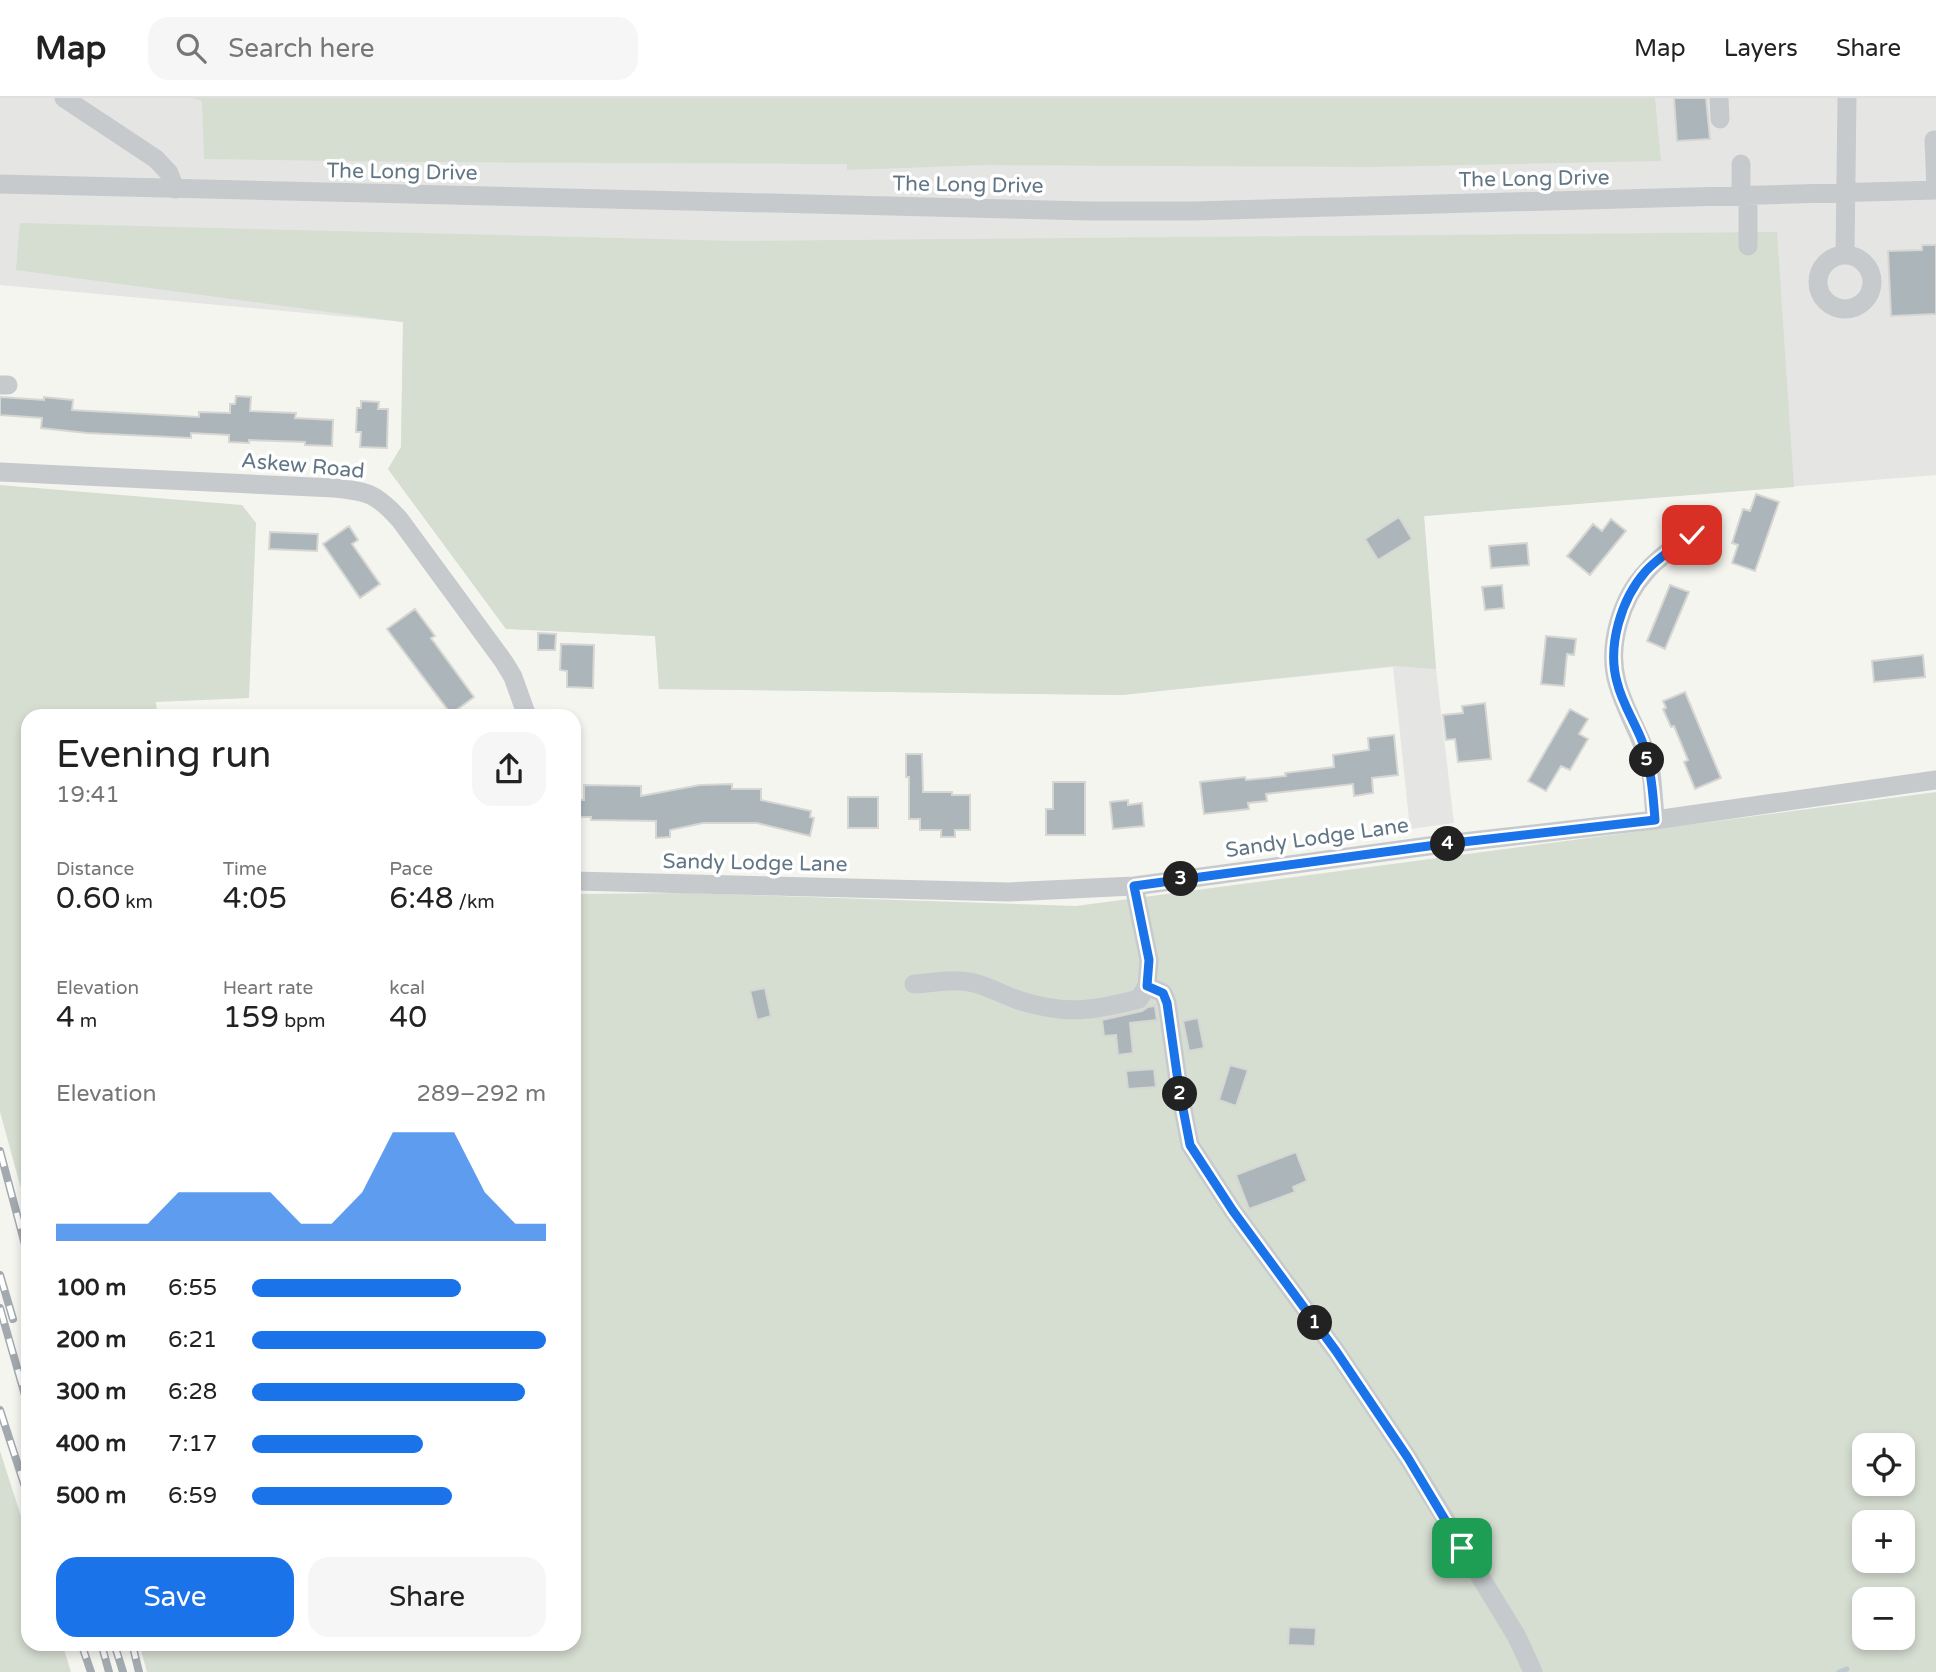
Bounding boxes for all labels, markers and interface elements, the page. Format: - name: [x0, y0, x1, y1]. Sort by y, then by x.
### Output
- search box: [148, 17, 638, 80]
- text: Map: [35, 29, 106, 68]
- icon: search: [172, 29, 210, 67]
- text: Search here: [228, 33, 374, 64]
- text: Map: [1634, 34, 1686, 63]
- text: Layers: [1724, 34, 1798, 63]
- text: Share: [1836, 34, 1901, 63]
- street label: The Long Drive: [326, 158, 478, 186]
- street label: The Long Drive: [1458, 165, 1610, 193]
- street label: The Long Drive: [892, 171, 1044, 199]
- street label: Askew Road: [240, 448, 366, 484]
- pin: [1662, 505, 1722, 565]
- icon: check: [1673, 516, 1711, 554]
- text: Evening run: [56, 732, 271, 778]
- button: share: [472, 732, 546, 806]
- pin: 5: [1630, 742, 1664, 778]
- text: 5: [1641, 748, 1652, 770]
- text: 19:41: [56, 781, 120, 809]
- street label: Sandy Lodge Lane: [1224, 813, 1410, 863]
- pin: 4: [1430, 826, 1466, 862]
- text: 4: [1442, 832, 1453, 854]
- street label: Sandy Lodge Lane: [662, 849, 848, 877]
- text: Distance: [56, 858, 134, 880]
- text: Time: [223, 858, 267, 880]
- text: Pace: [389, 858, 433, 880]
- pin: 3: [1164, 862, 1198, 896]
- text: 3: [1175, 867, 1186, 889]
- text: 0.60: [56, 880, 120, 917]
- text: 4:05: [223, 880, 287, 917]
- text: 6:48: [389, 880, 454, 917]
- text: km: [120, 891, 153, 913]
- text: /km: [454, 891, 495, 913]
- text: Elevation: [56, 977, 139, 999]
- text: Heart rate: [223, 977, 313, 999]
- text: kcal: [389, 977, 425, 999]
- text: 4: [56, 999, 75, 1036]
- text: 159: [223, 999, 279, 1036]
- text: 40: [389, 999, 427, 1036]
- text: m: [75, 1010, 97, 1032]
- text: bpm: [279, 1010, 326, 1032]
- pin: 2: [1162, 1076, 1198, 1112]
- text: Elevation: [56, 1080, 157, 1108]
- text: 289–292 m: [417, 1080, 546, 1108]
- text: 2: [1174, 1082, 1185, 1104]
- text: 100 m: [56, 1274, 126, 1302]
- text: 6:55: [168, 1274, 217, 1302]
- pin: 1: [1298, 1306, 1332, 1340]
- text: 1: [1309, 1311, 1320, 1333]
- text: 200 m: [56, 1326, 126, 1354]
- text: 6:21: [168, 1326, 217, 1354]
- text: 300 m: [56, 1378, 126, 1406]
- text: 6:28: [168, 1378, 217, 1406]
- text: 400 m: [56, 1430, 126, 1458]
- text: 7:17: [168, 1430, 217, 1458]
- map controls: [1852, 1433, 1915, 1650]
- button: locate: [1852, 1433, 1915, 1496]
- text: 500 m: [56, 1482, 126, 1510]
- text: 6:59: [168, 1482, 217, 1510]
- button: +: [1852, 1510, 1915, 1573]
- pin: [1432, 1518, 1492, 1578]
- icon: arrive: [1443, 1529, 1481, 1567]
- button: Save: [56, 1557, 294, 1637]
- button: Share: [308, 1557, 546, 1637]
- button: −: [1852, 1587, 1915, 1650]

